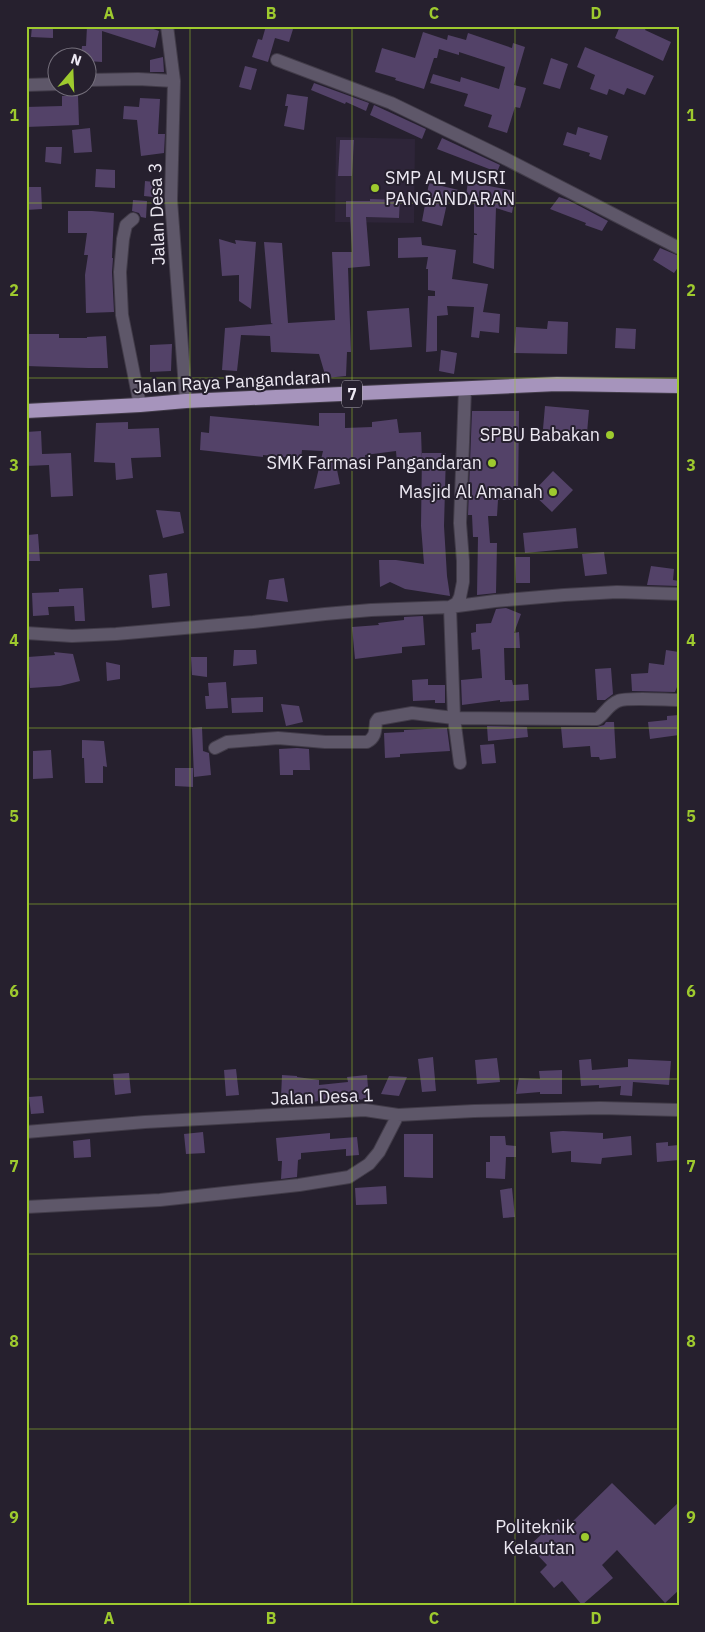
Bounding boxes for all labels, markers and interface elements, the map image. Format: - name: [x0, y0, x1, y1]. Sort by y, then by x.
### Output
- text: A: [104, 3, 115, 23]
- text: B: [266, 3, 277, 23]
- text: C: [429, 3, 439, 23]
- text: D: [590, 3, 602, 23]
- north arrow: [48, 48, 98, 98]
- text: N: [69, 50, 84, 70]
- text: 1: [9, 105, 19, 125]
- text: 1: [686, 105, 696, 125]
- street label: Jalan Desa 3: [143, 162, 170, 266]
- place label: SMP AL MUSRI PANGANDARAN: [385, 166, 515, 210]
- marker: SMP AL MUSRI PANGANDARAN: [369, 182, 381, 194]
- text: 2: [9, 280, 19, 300]
- text: 2: [686, 280, 696, 300]
- street label: Jalan Raya Pangandaran: [133, 365, 331, 398]
- road number: 7: [342, 380, 362, 408]
- place label: SPBU Babakan: [480, 423, 600, 446]
- marker: SPBU Babakan: [604, 429, 616, 441]
- place label: SMK Farmasi Pangandaran: [267, 451, 482, 474]
- text: 3: [9, 455, 19, 475]
- text: 3: [686, 455, 696, 475]
- marker: SMK Farmasi Pangandaran: [486, 457, 498, 469]
- place label: Masjid Al Amanah: [399, 480, 543, 503]
- marker: Masjid Al Amanah: [547, 486, 559, 498]
- text: 4: [9, 630, 19, 650]
- text: 4: [686, 630, 696, 650]
- text: 5: [9, 806, 19, 826]
- text: 5: [686, 806, 696, 826]
- text: 6: [9, 981, 19, 1001]
- text: 6: [686, 981, 696, 1001]
- street label: Jalan Desa 1: [270, 1083, 374, 1110]
- text: 7: [9, 1156, 19, 1176]
- text: 7: [686, 1156, 696, 1176]
- text: 8: [9, 1331, 19, 1351]
- text: 8: [686, 1331, 696, 1351]
- text: 9: [9, 1507, 19, 1527]
- text: 9: [686, 1507, 696, 1527]
- place label: Politeknik Kelautan: [495, 1515, 576, 1559]
- marker: Politeknik Kelautan: [579, 1531, 591, 1543]
- text: A: [104, 1608, 115, 1628]
- text: B: [266, 1608, 277, 1628]
- text: C: [429, 1608, 439, 1628]
- text: D: [590, 1608, 602, 1628]

